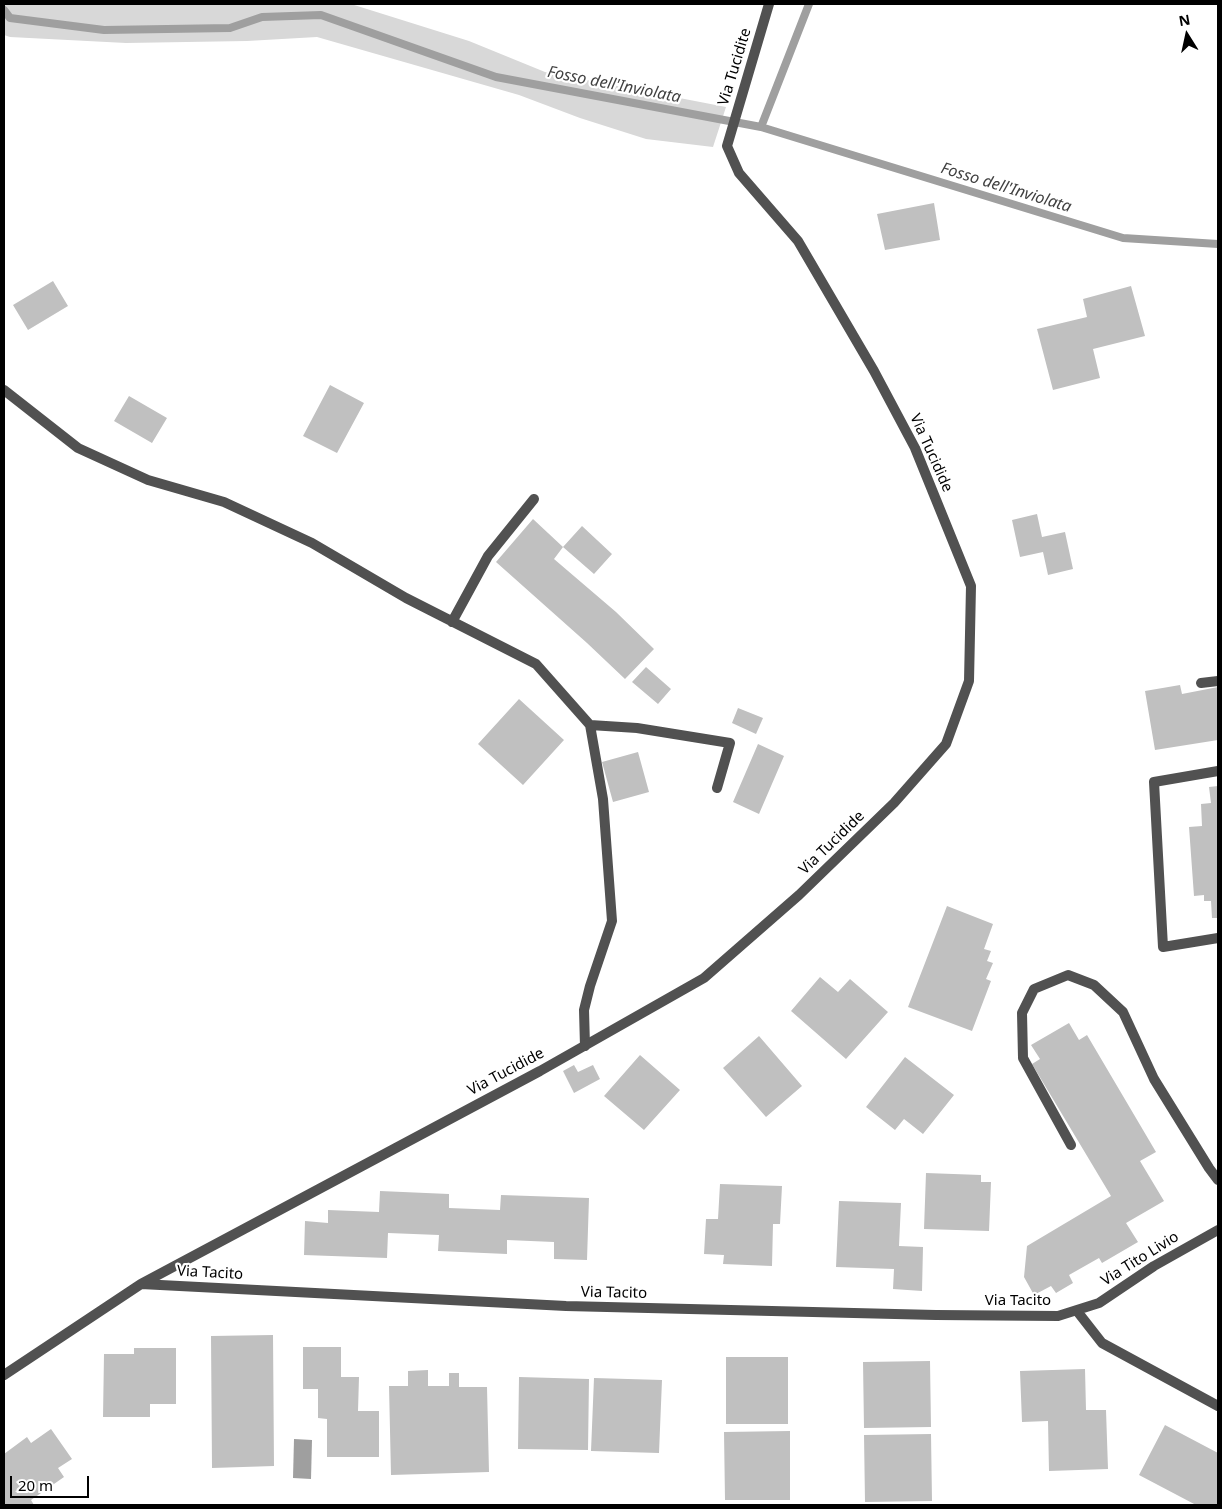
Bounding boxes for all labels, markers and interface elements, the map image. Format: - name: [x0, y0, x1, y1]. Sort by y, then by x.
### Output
- text: N: [1177, 9, 1192, 30]
- north arrow: [1162, 10, 1212, 60]
- street label: Via Tucidite: [715, 26, 755, 108]
- water label: Fosso dell'Inviolata: [546, 63, 682, 107]
- water label: Fosso dell'Inviolata: [938, 159, 1074, 217]
- street label: Via Tucidide: [906, 411, 956, 495]
- street label: Via Tucidide: [796, 807, 868, 879]
- street label: Via Tucidide: [465, 1044, 547, 1100]
- street label: Via Tito Livio: [1098, 1228, 1182, 1290]
- street label: Via Tacito: [176, 1262, 244, 1284]
- street label: Via Tacito: [581, 1283, 647, 1303]
- street label: Via Tacito: [985, 1292, 1051, 1310]
- scale bar: [12, 1466, 91, 1498]
- text: 20 m: [18, 1475, 53, 1495]

